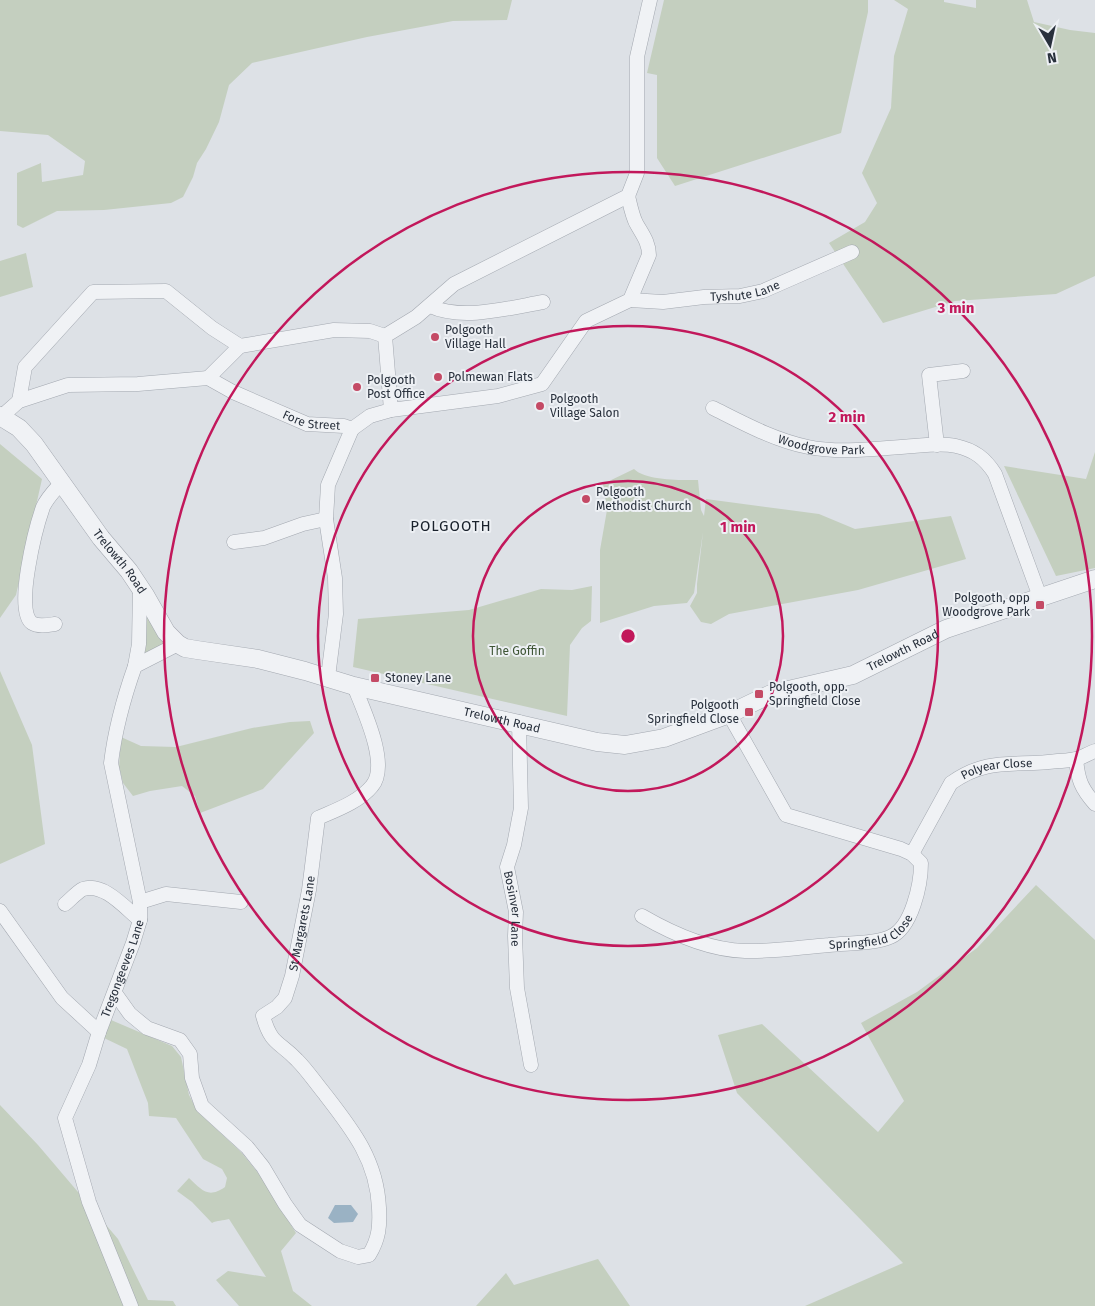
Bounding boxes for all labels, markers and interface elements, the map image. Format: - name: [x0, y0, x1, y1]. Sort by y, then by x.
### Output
- north arrow: [1025, 20, 1075, 70]
- text: N: [1046, 48, 1058, 66]
- street label: Tyshute Lane: [710, 278, 782, 304]
- text: 3 min: [937, 299, 974, 317]
- place label: Polgooth Village Hall: [445, 323, 506, 351]
- marker: Polgooth Village Hall: [429, 331, 441, 343]
- place label: Polmewan Flats: [448, 370, 533, 384]
- marker: Polmewan Flats: [432, 371, 444, 383]
- place label: Polgooth Post Office: [367, 373, 425, 401]
- marker: Polgooth Post Office: [351, 381, 363, 393]
- place label: Polgooth Village Salon: [550, 392, 620, 420]
- marker: Polgooth Village Salon: [534, 400, 546, 412]
- street label: Fore Street: [281, 407, 341, 433]
- text: 2 min: [829, 408, 865, 426]
- street label: Woodgrove Park: [776, 432, 866, 457]
- place label: Polgooth Methodist Church: [596, 485, 692, 513]
- marker: Polgooth Methodist Church: [580, 493, 592, 505]
- district label: POLGOOTH: [410, 517, 492, 535]
- text: 1 min: [720, 518, 756, 536]
- street label: Trelowth Road: [90, 527, 149, 596]
- place label: Polgooth, opp Woodgrove Park: [942, 591, 1031, 619]
- marker: Polgooth, opp Woodgrove Park: [1034, 599, 1046, 611]
- centre of rings: [619, 627, 637, 645]
- street label: Trelowth Road: [865, 627, 941, 674]
- park label: The Goffin: [489, 644, 545, 658]
- place label: Stoney Lane: [385, 671, 451, 685]
- marker: Stoney Lane: [369, 672, 381, 684]
- place label: Polgooth, opp. Springfield Close: [769, 680, 860, 708]
- marker: Polgooth, opp. Springfield Close: [753, 688, 765, 700]
- place label: Polgooth Springfield Close: [648, 698, 739, 726]
- street label: Trelowth Road: [462, 705, 542, 736]
- marker: Polgooth Springfield Close: [743, 706, 755, 718]
- street label: Polyear Close: [958, 756, 1033, 782]
- street label: Bosinver Lane: [501, 870, 523, 947]
- street label: St Margarets Lane: [286, 875, 318, 972]
- street label: Springfield Close: [828, 912, 916, 952]
- street label: Tregongeeves Lane: [98, 918, 147, 1019]

